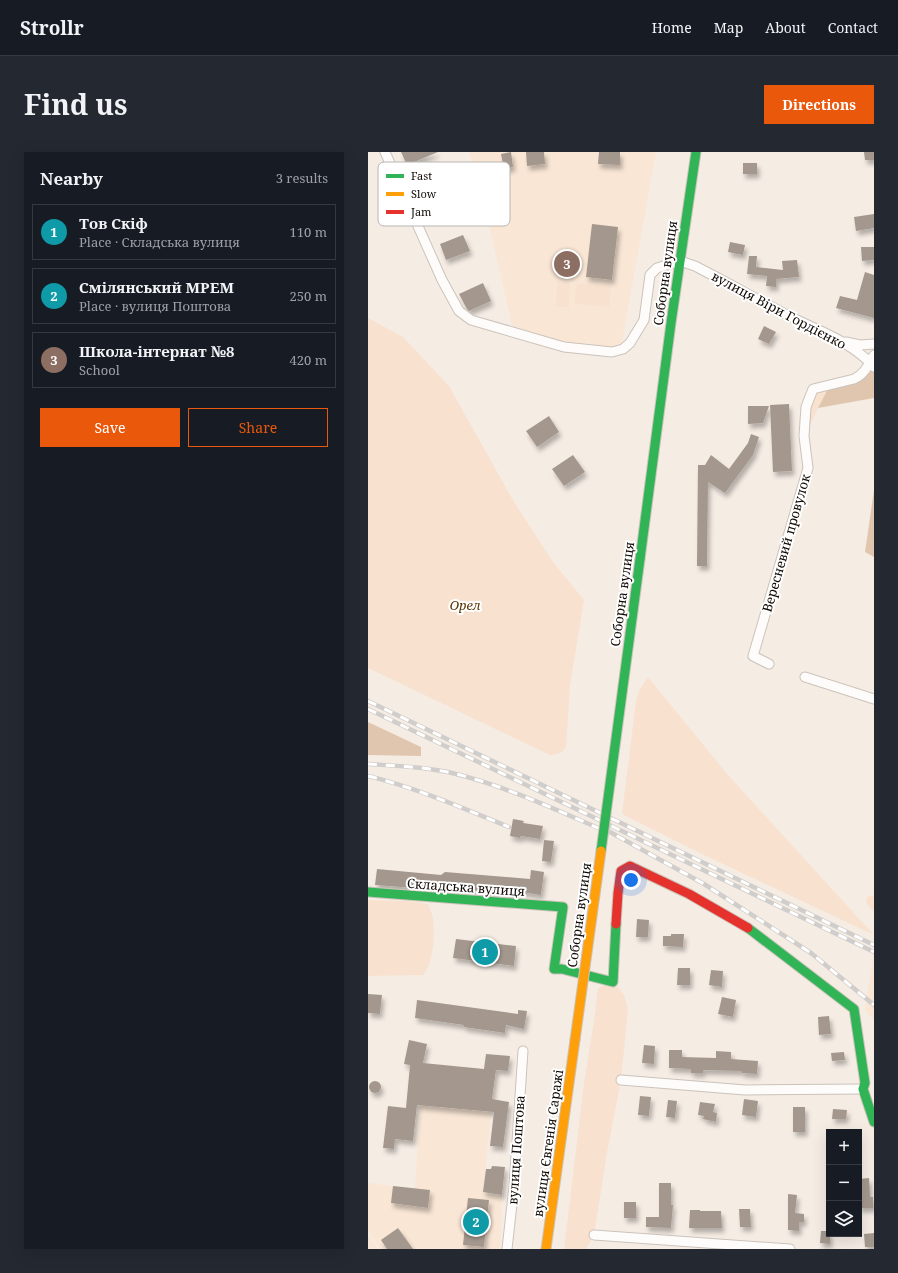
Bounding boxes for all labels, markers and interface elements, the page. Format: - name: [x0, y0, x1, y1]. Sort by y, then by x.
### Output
- text: Strollr: [20, 15, 84, 41]
- text: Home: [652, 18, 692, 37]
- text: Map: [714, 18, 743, 37]
- text: About: [765, 18, 806, 37]
- text: Contact: [828, 18, 878, 37]
- text: Find us: [24, 85, 128, 123]
- button: Directions: [764, 85, 874, 124]
- legend: [378, 162, 510, 226]
- text: Nearby: [40, 167, 103, 190]
- text: Fast: [411, 168, 432, 183]
- text: 3 results: [276, 169, 328, 187]
- text: Slow: [411, 186, 437, 201]
- text: Jam: [410, 204, 432, 219]
- text: Тов Скіф: [79, 213, 148, 233]
- street label: Соборна вулиця: [649, 219, 681, 327]
- text: 1: [50, 223, 58, 241]
- text: 110 m: [290, 223, 327, 241]
- text: Place · Складська вулиця: [79, 233, 240, 251]
- pin: 3: [554, 249, 580, 279]
- street label: вулиця Віри Гордієнко: [709, 267, 849, 353]
- text: Смілянський МРЕМ: [79, 277, 234, 297]
- text: 2: [50, 287, 58, 305]
- text: 250 m: [290, 287, 327, 305]
- text: Place · вулиця Поштова: [79, 297, 231, 315]
- text: Школа-інтернат №8: [79, 341, 234, 361]
- text: 3: [50, 351, 58, 369]
- text: 420 m: [290, 351, 327, 369]
- text: School: [79, 361, 120, 379]
- button: Save: [40, 408, 180, 447]
- button: Share: [188, 408, 328, 447]
- street label: Вересневий провулок: [758, 471, 814, 614]
- street label: Соборна вулиця: [606, 540, 638, 648]
- park label: Орел: [450, 596, 481, 614]
- street label: Соборна вулиця: [563, 861, 595, 969]
- your location: [621, 870, 641, 890]
- street label: Складська вулиця: [406, 874, 526, 900]
- pin: 1: [472, 937, 498, 967]
- street label: вулиця Євгенія Саражі: [529, 1068, 567, 1218]
- street label: вулиця Поштова: [503, 1095, 529, 1205]
- map controls: [826, 1129, 862, 1237]
- button: +: [826, 1129, 862, 1165]
- button: −: [826, 1165, 862, 1201]
- button: layers: [826, 1201, 862, 1237]
- pin: 2: [463, 1207, 489, 1237]

